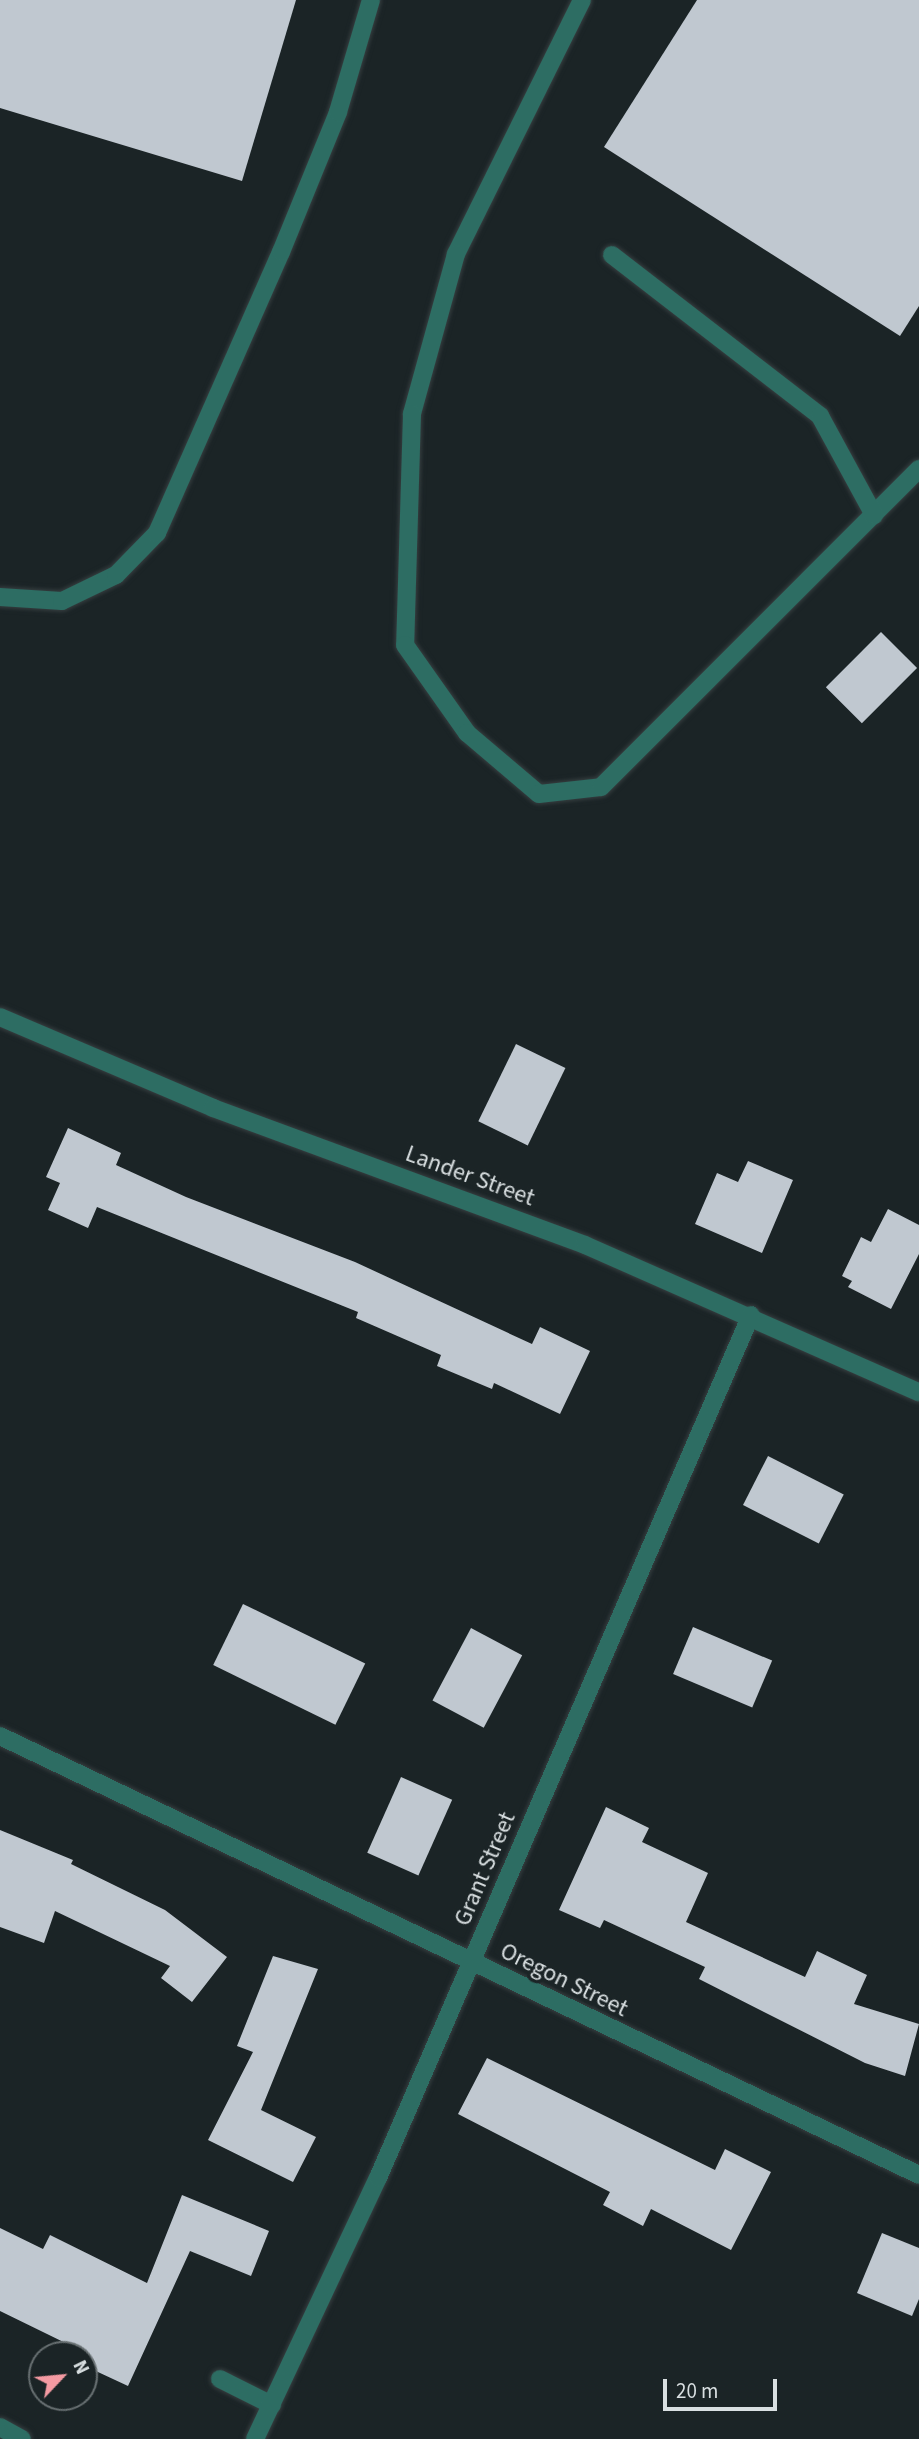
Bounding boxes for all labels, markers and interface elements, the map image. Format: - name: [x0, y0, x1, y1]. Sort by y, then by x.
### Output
- street label: Lander Street: [401, 1139, 539, 1213]
- street label: Grant Street: [448, 1808, 522, 1930]
- street label: Oregon Street: [495, 1937, 633, 2023]
- north arrow: [28, 2341, 98, 2411]
- text: N: [66, 2356, 95, 2379]
- scale bar: [667, 2366, 781, 2410]
- text: 20 m: [676, 2376, 718, 2406]

